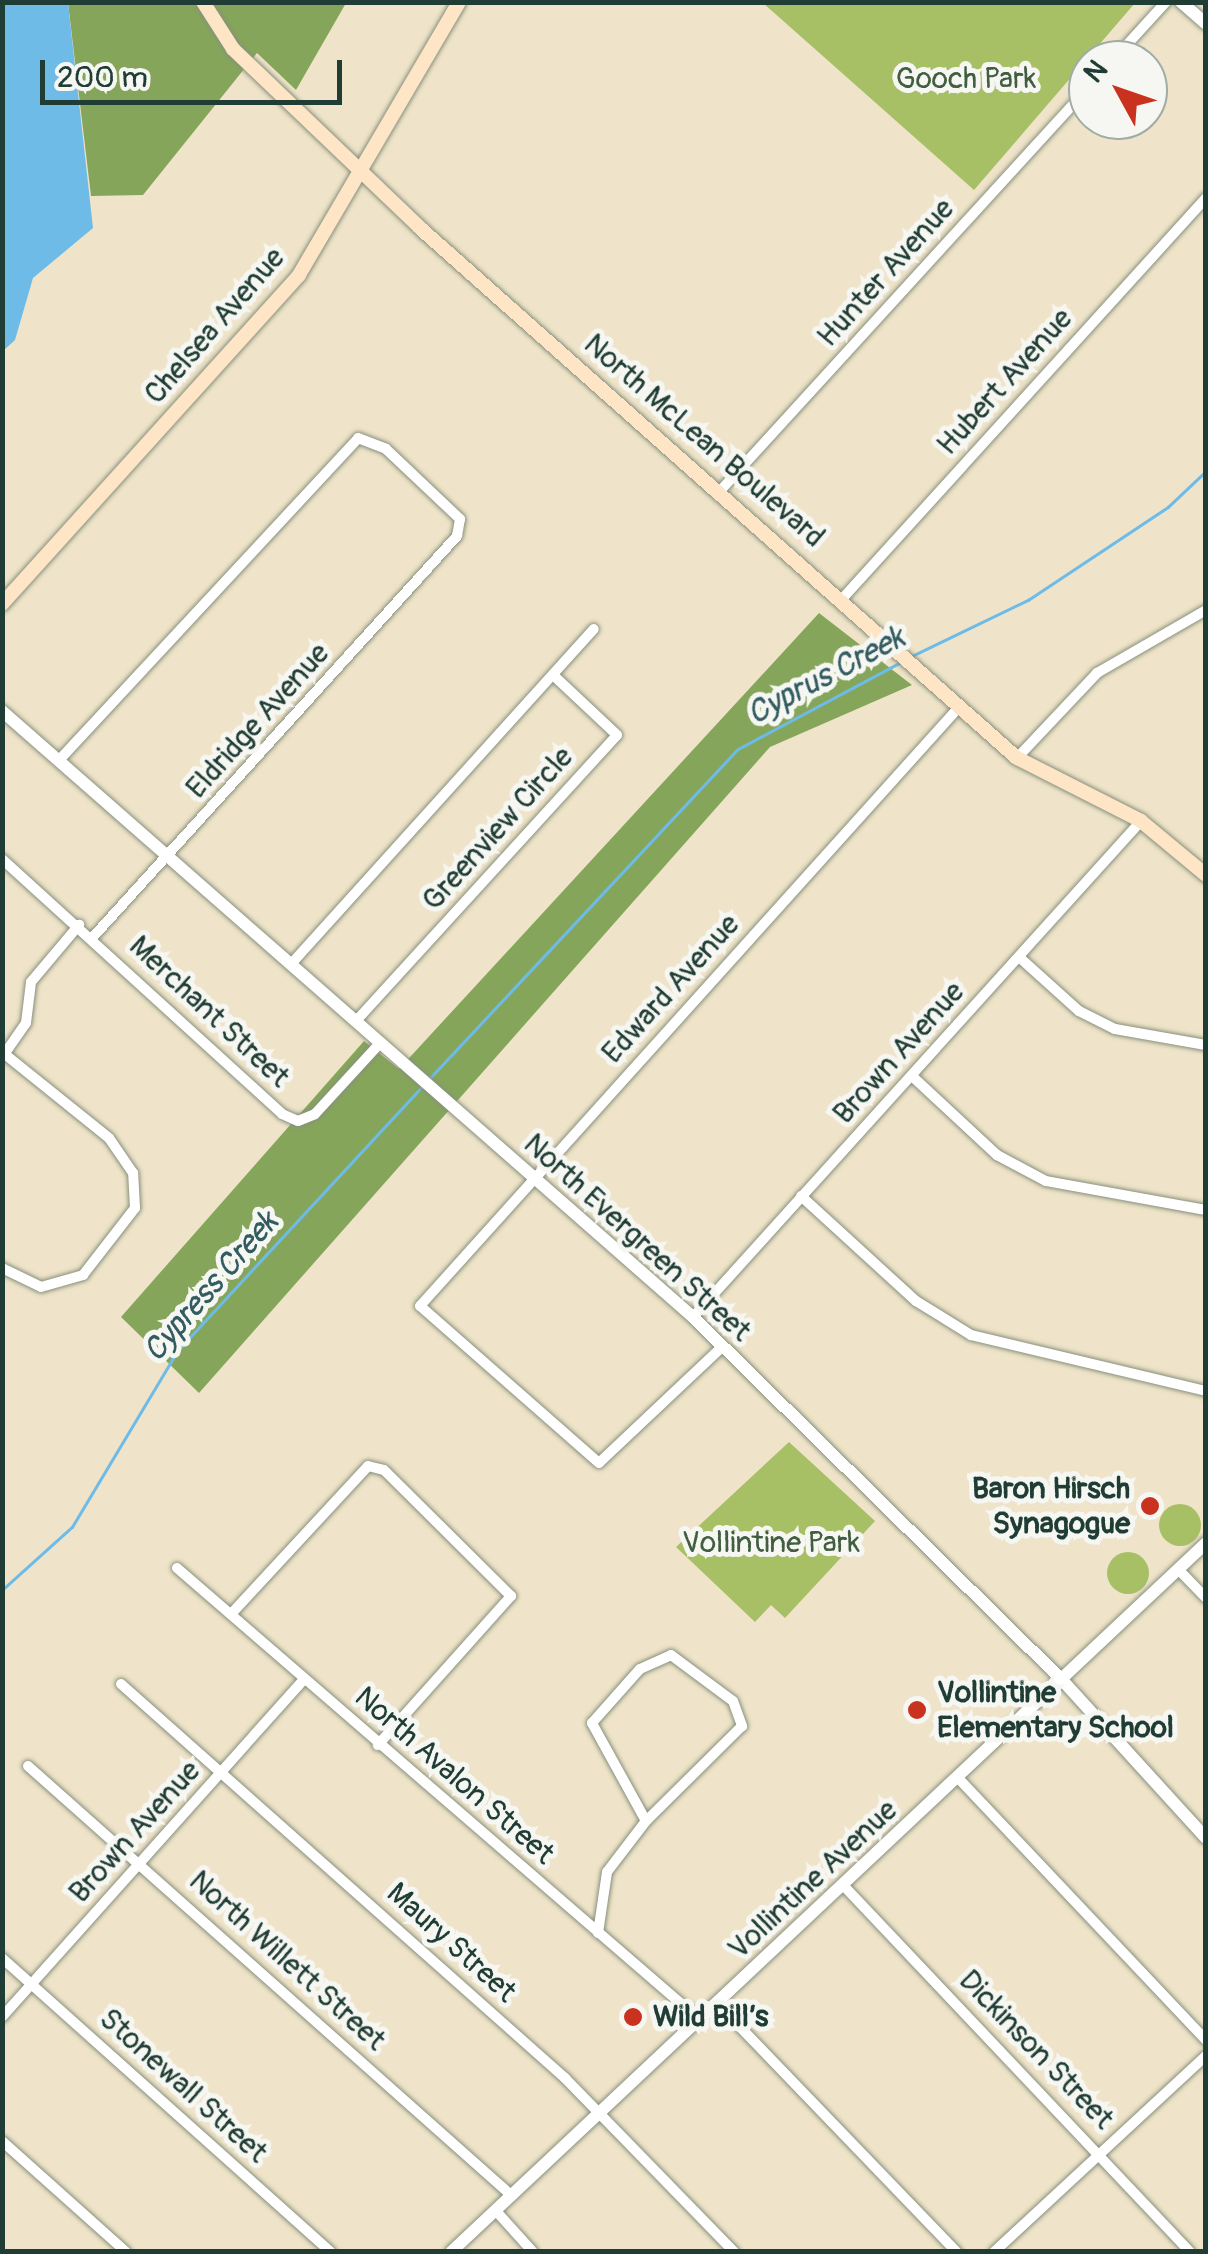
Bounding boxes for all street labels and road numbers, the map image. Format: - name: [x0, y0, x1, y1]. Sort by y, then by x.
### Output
- street label: Hunter Avenue: [810, 191, 962, 355]
- street label: Chelsea Avenue: [137, 240, 293, 412]
- street label: Hubert Avenue: [930, 301, 1080, 463]
- street label: North McLean Boulevard: [576, 327, 832, 555]
- street label: Eldridge Avenue: [179, 636, 337, 806]
- street label: Greenview Circle: [415, 740, 581, 918]
- street label: Edward Avenue: [595, 907, 747, 1071]
- street label: Merchant Street: [121, 929, 297, 1095]
- street label: Brown Avenue: [826, 974, 972, 1132]
- street label: North Evergreen Street: [516, 1126, 758, 1350]
- street label: North Avalon Street: [347, 1680, 561, 1872]
- street label: Brown Avenue: [62, 1753, 208, 1911]
- street label: Vollintine Avenue: [721, 1793, 905, 1967]
- street label: North Willett Street: [181, 1863, 393, 2059]
- street label: Maury Street: [379, 1876, 523, 2010]
- street label: Dickinson Street: [951, 1963, 1121, 2137]
- street label: Stonewall Street: [92, 2001, 274, 2171]

